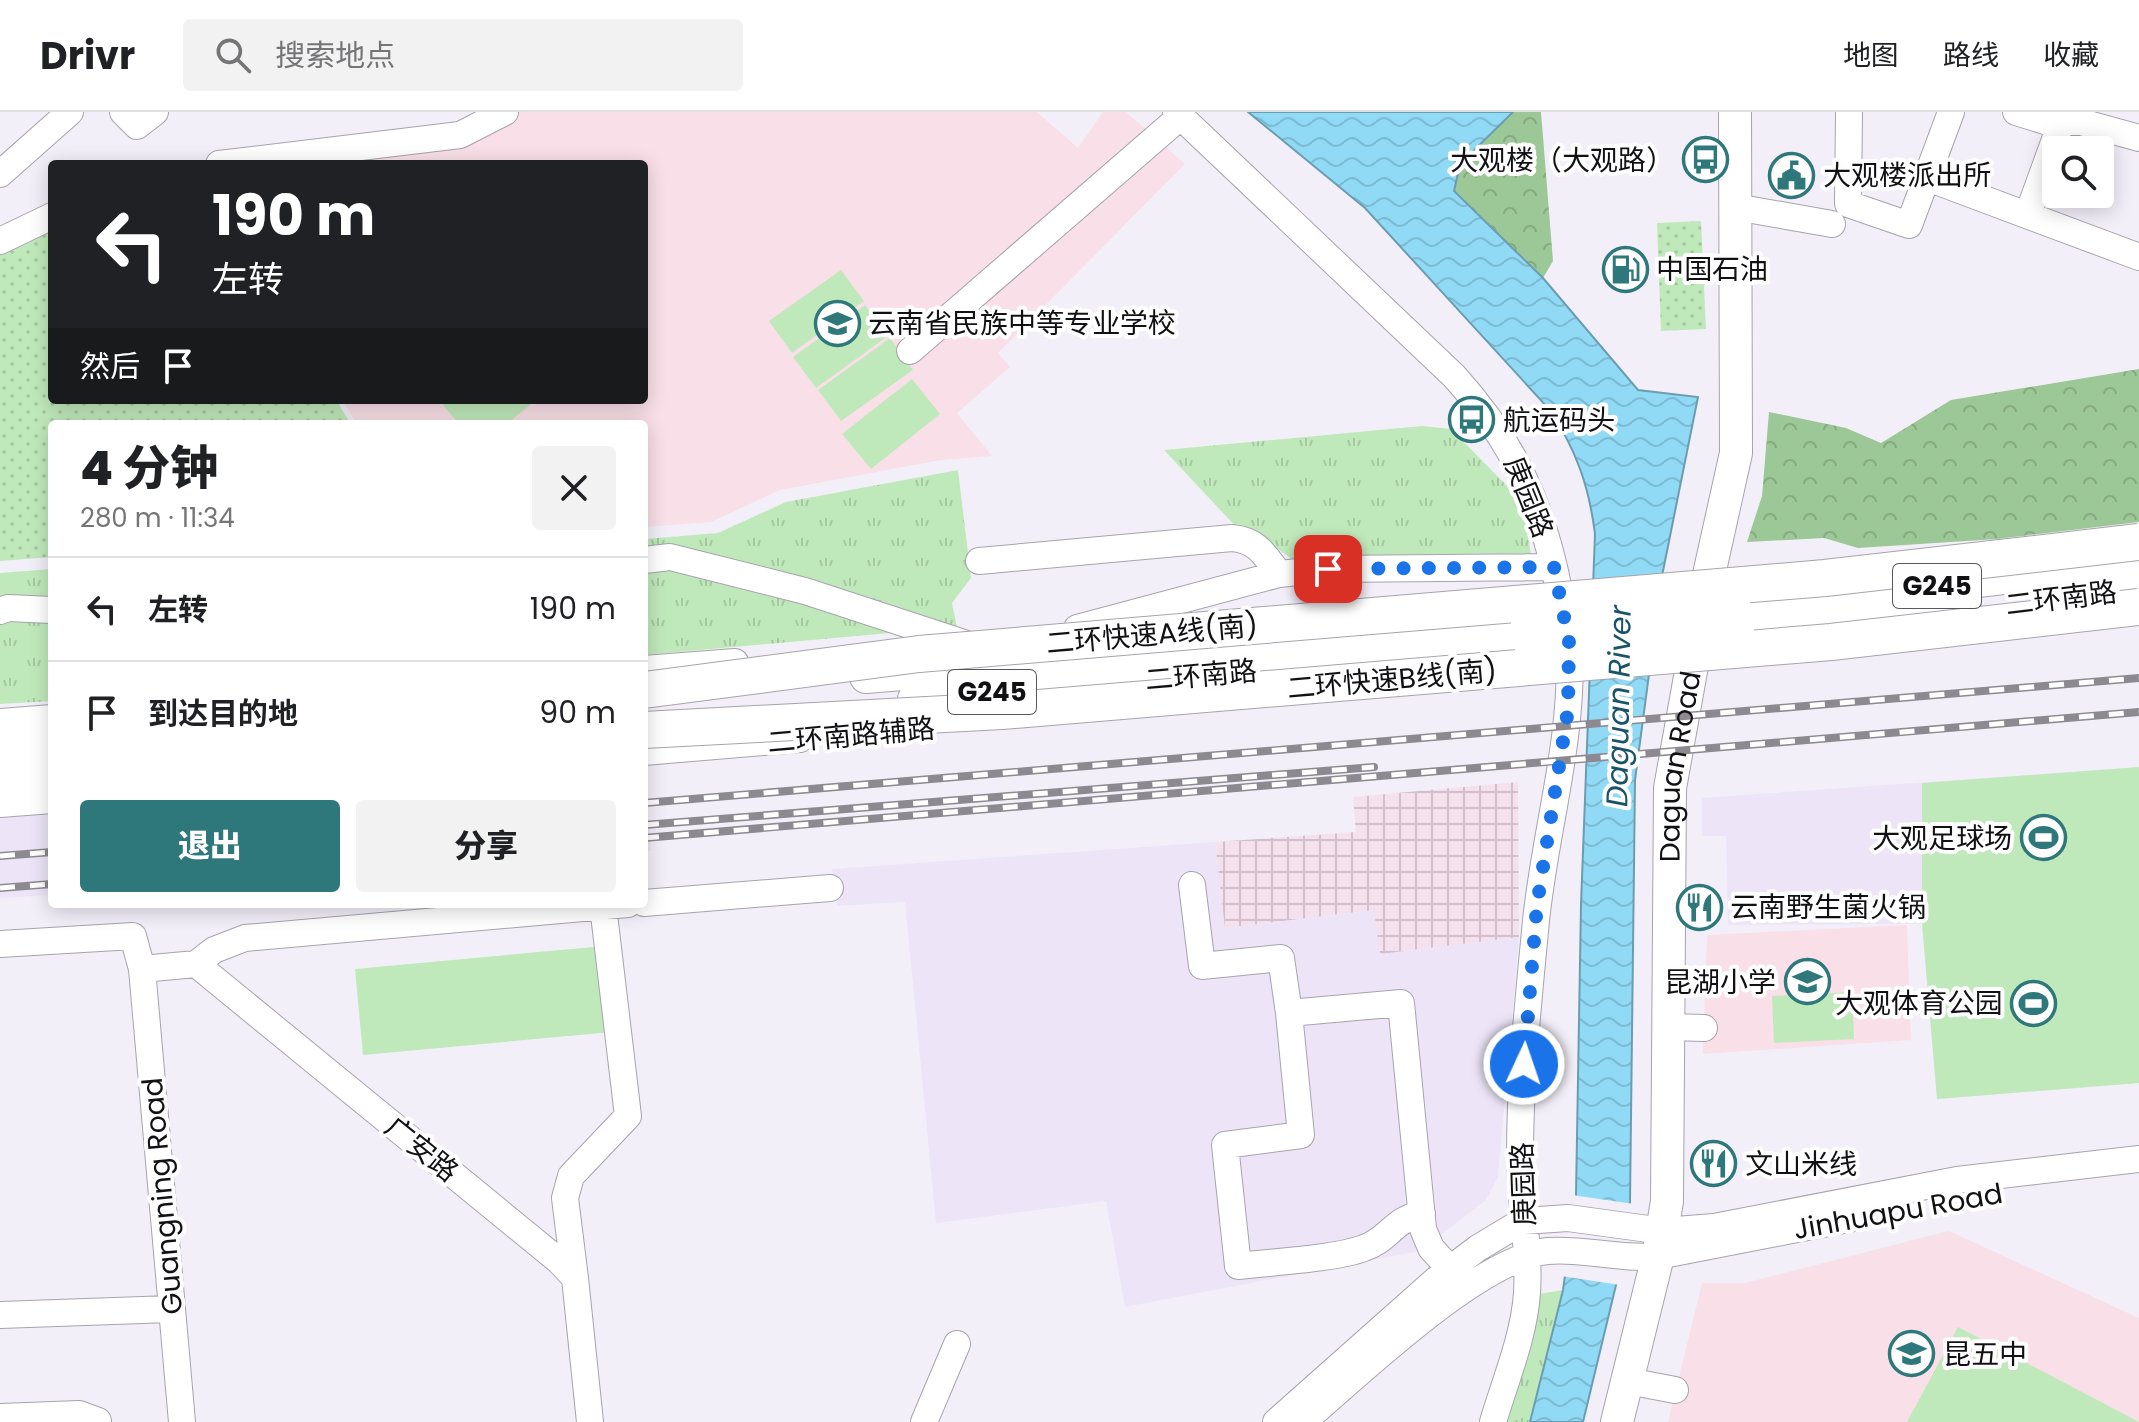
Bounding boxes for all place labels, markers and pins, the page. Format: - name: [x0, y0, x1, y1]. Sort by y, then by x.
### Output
- bus stop icon: 大观楼（大观路）: [1681, 136, 1729, 184]
- place label: 大观楼（大观路）: [1450, 141, 1674, 180]
- public building icon: 大观楼派出所: [1768, 151, 1816, 199]
- place label: 大观楼派出所: [1823, 156, 1991, 195]
- fuel station icon: 中国石油: [1601, 245, 1649, 293]
- place label: 中国石油: [1656, 250, 1768, 289]
- school or university icon: 云南省民族中等专业学校: [813, 299, 861, 347]
- place label: 云南省民族中等专业学校: [868, 304, 1176, 343]
- bus stop icon: 航运码头: [1448, 396, 1496, 444]
- place label: 航运码头: [1503, 401, 1615, 440]
- pin: [1294, 535, 1362, 603]
- sports icon: 大观足球场: [2019, 814, 2067, 862]
- place label: 大观足球场: [1872, 819, 2012, 858]
- restaurant icon: 云南野生菌火锅: [1675, 883, 1723, 931]
- place label: 云南野生菌火锅: [1730, 888, 1926, 927]
- school or university icon: 昆湖小学: [1783, 958, 1831, 1006]
- place label: 昆湖小学: [1664, 963, 1776, 1002]
- sports icon: 大观体育公园: [2010, 979, 2058, 1027]
- place label: 大观体育公园: [1835, 984, 2003, 1023]
- restaurant icon: 文山米线: [1690, 1140, 1738, 1188]
- place label: 文山米线: [1745, 1145, 1857, 1184]
- school or university icon: 昆五中: [1888, 1330, 1936, 1378]
- place label: 昆五中: [1943, 1335, 2027, 1374]

